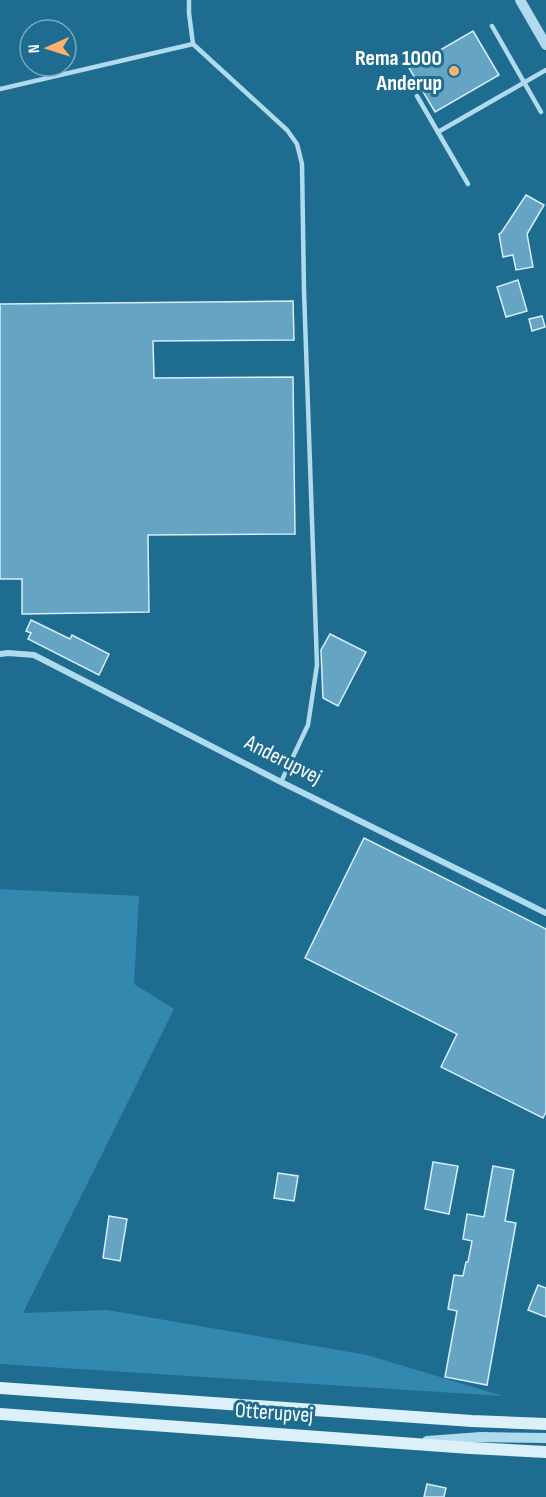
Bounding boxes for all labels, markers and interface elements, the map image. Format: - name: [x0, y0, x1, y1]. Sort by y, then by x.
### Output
- north arrow: [18, 18, 78, 78]
- text: N: [25, 44, 44, 53]
- place label: Rema 1000 Anderup: [355, 45, 442, 97]
- marker: Rema 1000 Anderup: [447, 64, 461, 78]
- street label: Anderupvej: [239, 729, 326, 791]
- street label: Otterupvej: [234, 1397, 314, 1429]

